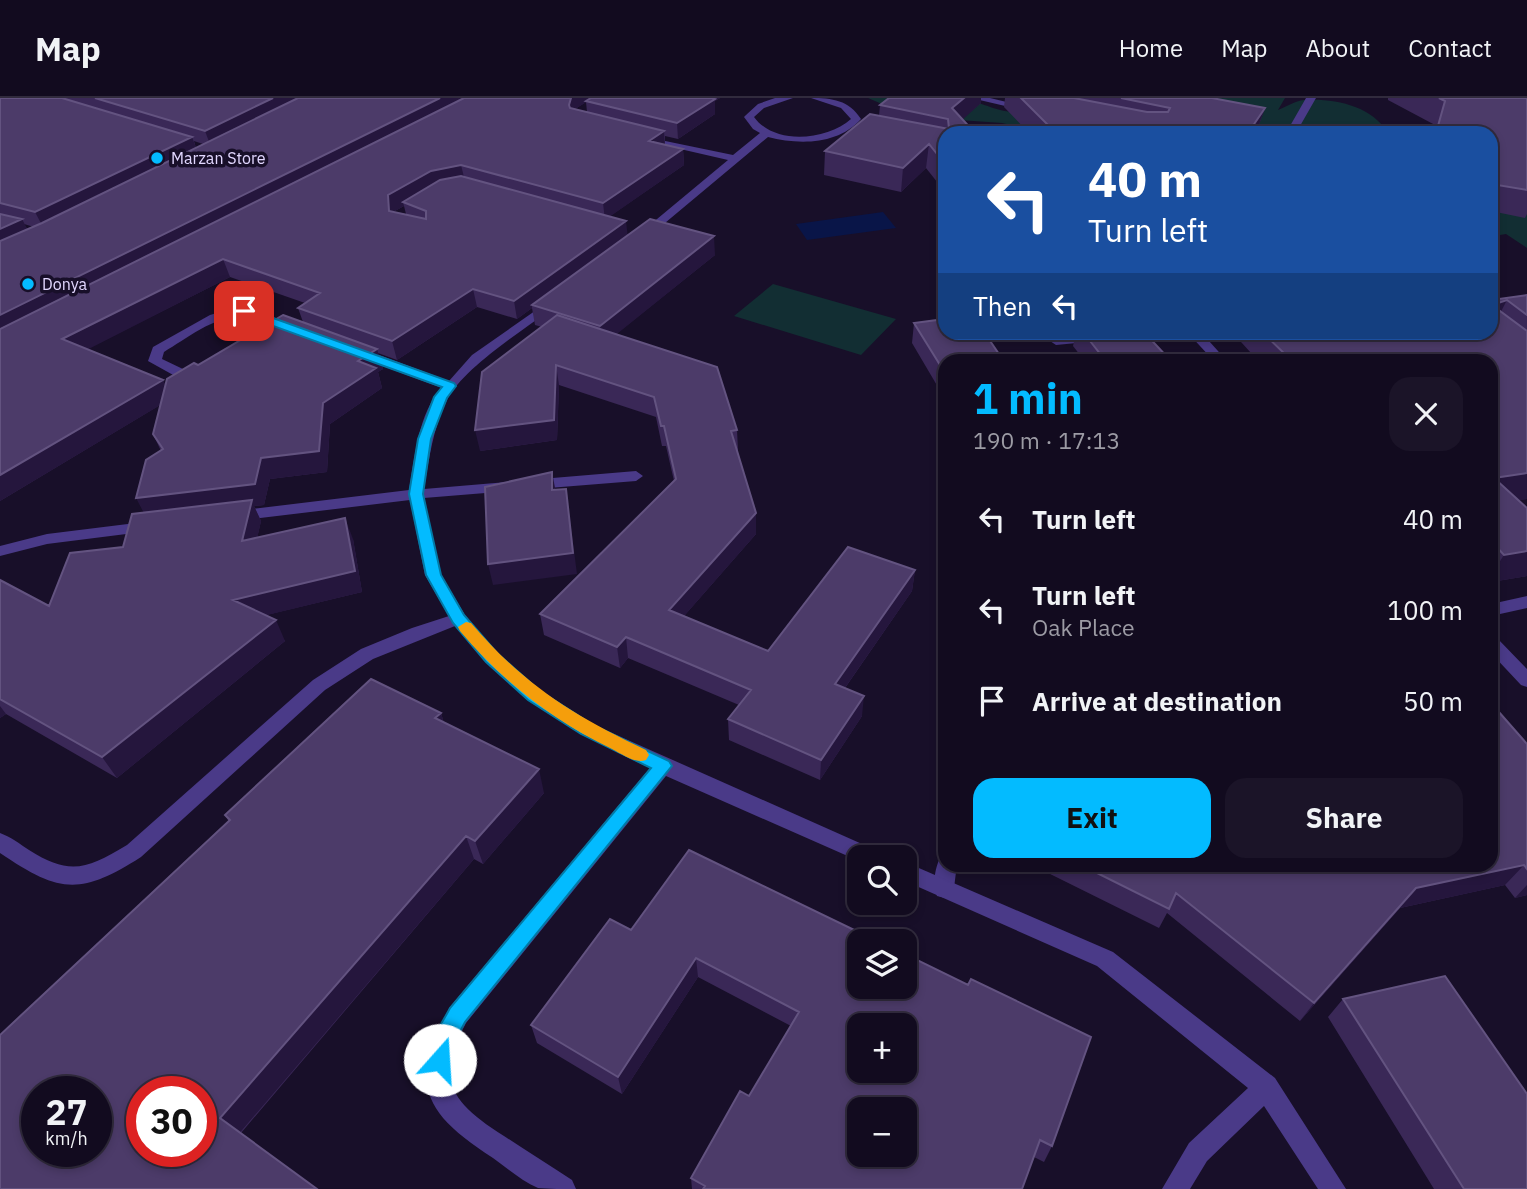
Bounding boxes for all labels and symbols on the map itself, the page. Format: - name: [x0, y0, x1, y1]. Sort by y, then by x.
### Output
- place label: Marzan Store: [171, 148, 266, 168]
- marker: Marzan Store: [149, 150, 165, 166]
- place label: Donya: [42, 274, 87, 294]
- marker: Donya: [20, 276, 36, 292]
- pin: [214, 281, 274, 341]
- position arrow: [403, 1023, 477, 1097]
- speed limit sign: 30: [126, 1076, 217, 1167]

